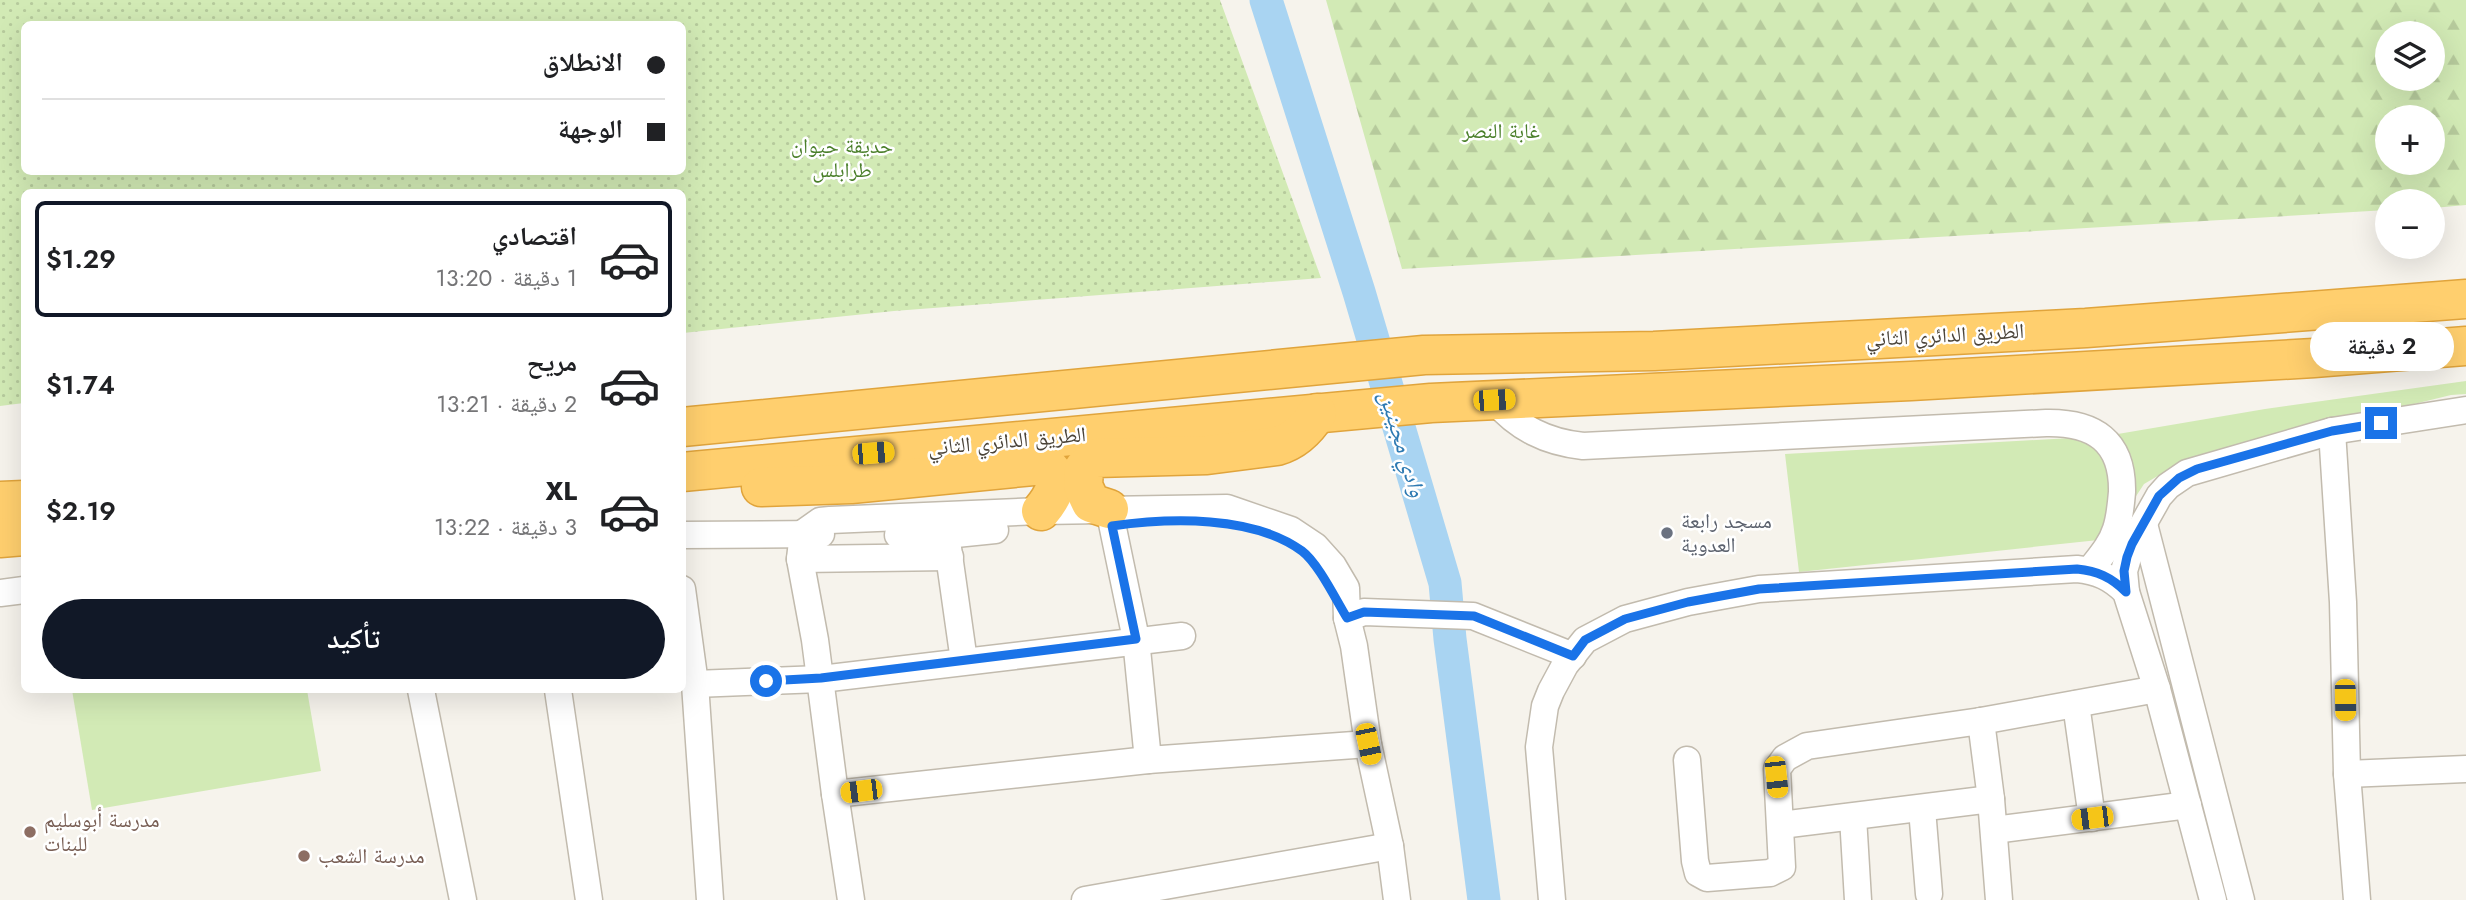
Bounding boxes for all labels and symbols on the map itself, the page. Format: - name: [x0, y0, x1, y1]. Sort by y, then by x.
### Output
- park label: غابة النصر: [1461, 116, 1540, 146]
- park label: حديقة حيوان طرابلس: [791, 131, 893, 185]
- street label: الطريق الدائري الثاني: [1865, 316, 2025, 355]
- callout: 2 دقيقة: [2309, 322, 2453, 370]
- water label: وادي مجينين: [1369, 387, 1435, 502]
- car: [1473, 388, 1516, 412]
- route end: [2365, 407, 2397, 439]
- street label: الطريق الدائري الثاني: [927, 419, 1087, 464]
- car: [852, 441, 895, 465]
- place label: مسجد رابعة العدوية: [1681, 506, 1772, 560]
- marker: مسجد رابعة العدوية: [1659, 525, 1675, 541]
- route start: [750, 665, 782, 697]
- car: [2335, 679, 2356, 721]
- car: [1354, 721, 1383, 767]
- car: [1764, 755, 1789, 799]
- car: [839, 778, 884, 804]
- place label: مدرسة أبوسليم للبنات: [44, 805, 159, 859]
- car: [2070, 805, 2115, 831]
- marker: مدرسة أبوسليم للبنات: [22, 824, 38, 840]
- place label: مدرسة الشعب: [318, 841, 424, 871]
- marker: مدرسة الشعب: [296, 848, 312, 864]

